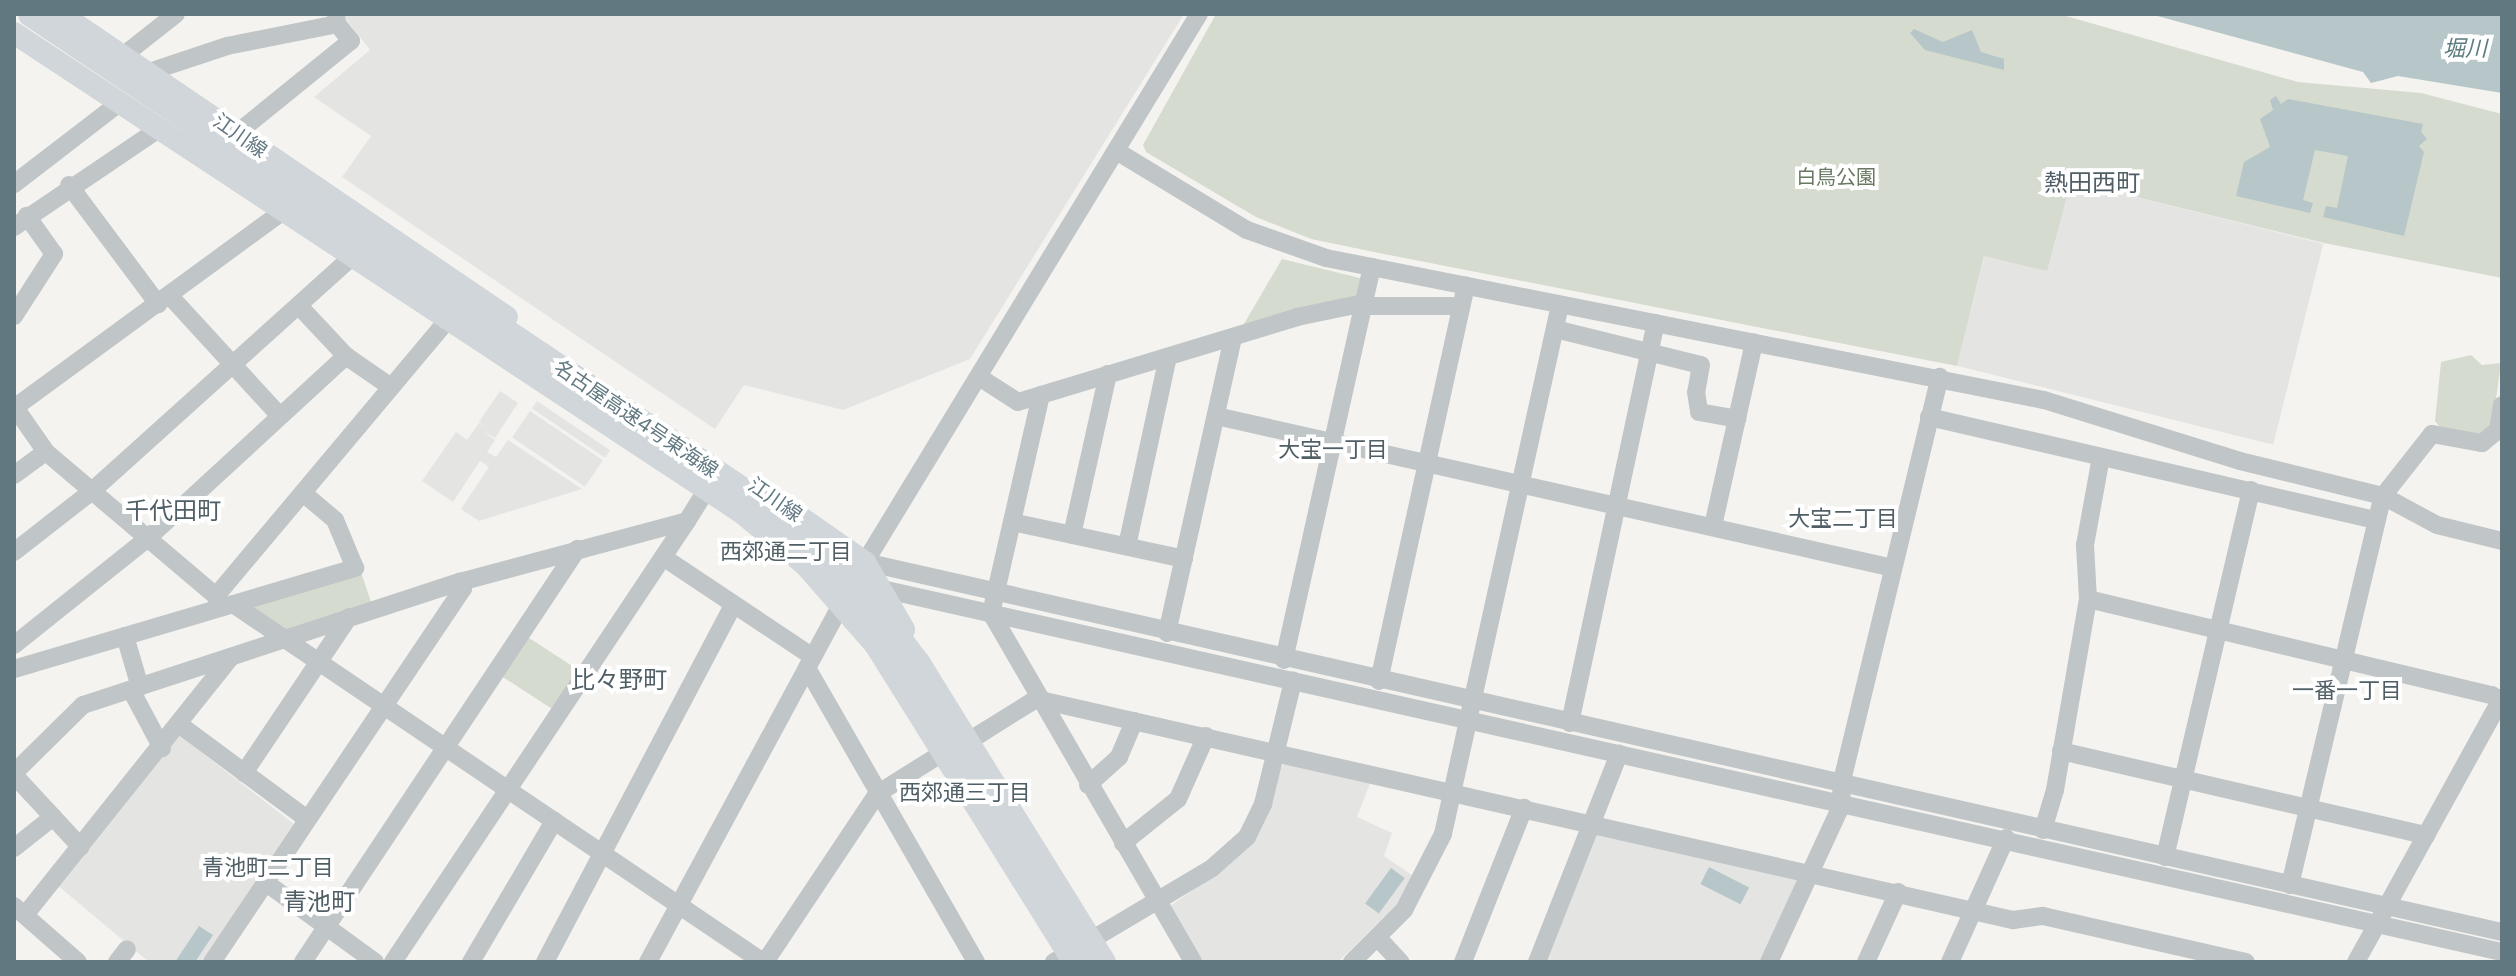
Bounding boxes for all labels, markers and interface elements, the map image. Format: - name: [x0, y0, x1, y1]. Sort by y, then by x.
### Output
- water label: 堀川: [2443, 36, 2487, 62]
- street label: 江川線: [209, 109, 271, 163]
- park label: 白鳥公園: [1796, 165, 1876, 189]
- district label: 熱田西町: [2044, 169, 2140, 197]
- street label: 名古屋高速4号東海線: [549, 355, 723, 483]
- district label: 大宝一丁目: [1278, 437, 1388, 463]
- street label: 江川線: [744, 473, 806, 527]
- district label: 千代田町: [125, 497, 221, 525]
- district label: 大宝二丁目: [1788, 506, 1898, 532]
- district label: 西郊通二丁目: [720, 539, 852, 565]
- district label: 比々野町: [571, 666, 667, 694]
- district label: 一番一丁目: [2292, 678, 2402, 704]
- district label: 西郊通三丁目: [899, 780, 1031, 806]
- district label: 青池町二丁目: [202, 855, 334, 881]
- district label: 青池町: [283, 888, 355, 916]

